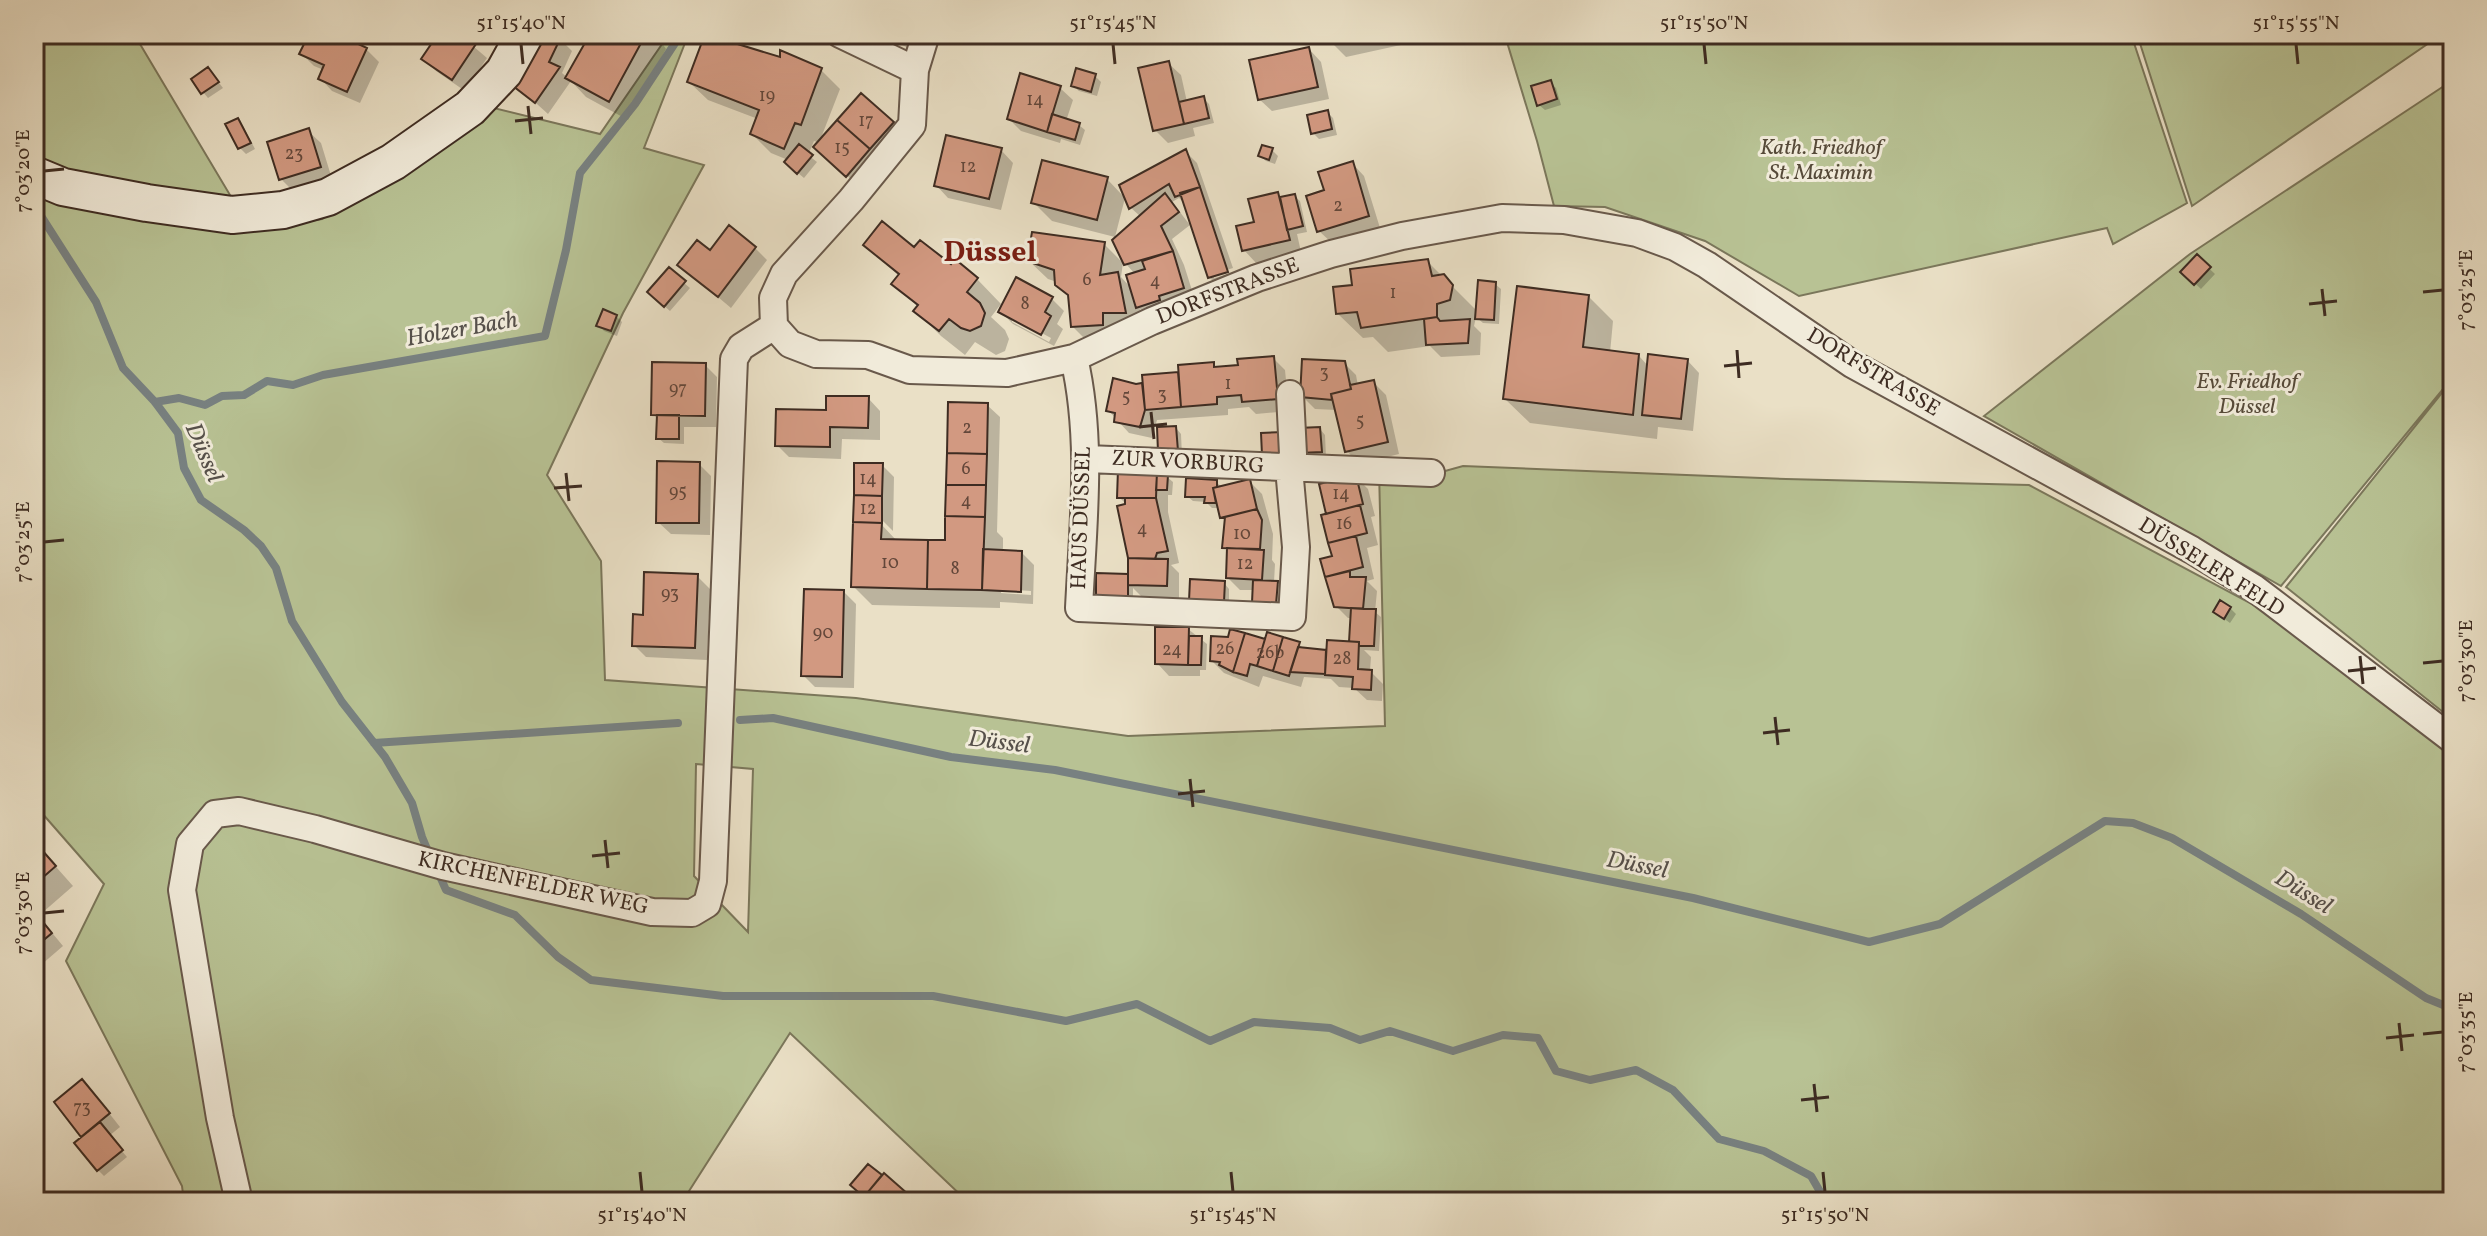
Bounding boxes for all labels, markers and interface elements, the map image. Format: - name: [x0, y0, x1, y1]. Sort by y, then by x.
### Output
- text: 51°15'40"N: [476, 10, 566, 38]
- text: 51°15'45"N: [1069, 10, 1157, 38]
- text: 51°15'50"N: [1660, 10, 1749, 38]
- text: 51°15'55"N: [2252, 10, 2340, 38]
- house number: 19: [759, 84, 775, 109]
- house number: 14: [1026, 88, 1044, 113]
- house number: 17: [858, 109, 874, 134]
- text: 7°03'20"E: [10, 129, 38, 213]
- park label: Kath. Friedhof St. Maximin: [1760, 133, 1887, 189]
- house number: 15: [834, 136, 850, 161]
- house number: 23: [285, 142, 303, 167]
- house number: 12: [960, 155, 976, 180]
- house number: 2: [1333, 194, 1343, 219]
- district label: Düssel: [943, 232, 1037, 274]
- text: 7°03'25"E: [2453, 249, 2481, 331]
- street label: DORFSTRASSE: [1152, 250, 1304, 334]
- house number: 6: [1082, 268, 1092, 293]
- house number: 4: [1150, 269, 1160, 294]
- house number: 1: [1390, 281, 1396, 306]
- house number: 8: [1020, 292, 1030, 317]
- water label: Holzer Bach: [404, 303, 520, 357]
- street label: DORFSTRASSE: [1800, 321, 1946, 425]
- house number: 3: [1319, 361, 1329, 386]
- park label: Ev. Friedhof Düssel: [2196, 367, 2302, 423]
- house number: 1: [1225, 372, 1231, 397]
- house number: 97: [669, 377, 687, 402]
- house number: 3: [1157, 383, 1167, 408]
- house number: 5: [1122, 385, 1130, 410]
- house number: 5: [1356, 409, 1364, 434]
- house number: 2: [962, 416, 972, 441]
- water label: Düssel: [175, 418, 231, 488]
- street label: ZUR VORBURG: [1111, 444, 1265, 482]
- street label: HAUS DÜSSEL: [1064, 446, 1100, 590]
- house number: 6: [961, 457, 971, 482]
- house number: 14: [859, 467, 877, 492]
- house number: 95: [669, 480, 687, 505]
- house number: 14: [1332, 482, 1350, 507]
- house number: 4: [961, 489, 971, 514]
- house number: 12: [860, 497, 876, 522]
- text: 7°03'25"E: [10, 501, 38, 583]
- street label: DÜSSELER FELD: [2132, 511, 2290, 625]
- house number: 16: [1336, 512, 1352, 537]
- house number: 4: [1137, 517, 1147, 542]
- house number: 10: [1233, 522, 1251, 547]
- house number: 10: [881, 551, 899, 576]
- house number: 12: [1237, 552, 1253, 577]
- house number: 8: [950, 557, 960, 582]
- house number: 93: [661, 582, 679, 607]
- text: 7°03'30"E: [2453, 620, 2481, 702]
- house number: 90: [813, 621, 833, 646]
- house number: 26: [1216, 637, 1234, 662]
- house number: 24: [1162, 638, 1182, 663]
- house number: 26b: [1256, 641, 1284, 666]
- house number: 28: [1333, 647, 1351, 672]
- water label: Düssel: [966, 722, 1032, 764]
- water label: Düssel: [1603, 843, 1671, 889]
- street label: KIRCHENFELDER WEG: [415, 844, 651, 924]
- water label: Düssel: [2268, 862, 2338, 924]
- text: 7°03'30"E: [10, 872, 38, 954]
- text: 7°03'35"E: [2453, 991, 2481, 1073]
- house number: 73: [73, 1096, 91, 1121]
- text: 51°15'40"N: [597, 1202, 687, 1230]
- text: 51°15'45"N: [1189, 1202, 1277, 1230]
- text: 51°15'50"N: [1781, 1202, 1870, 1230]

